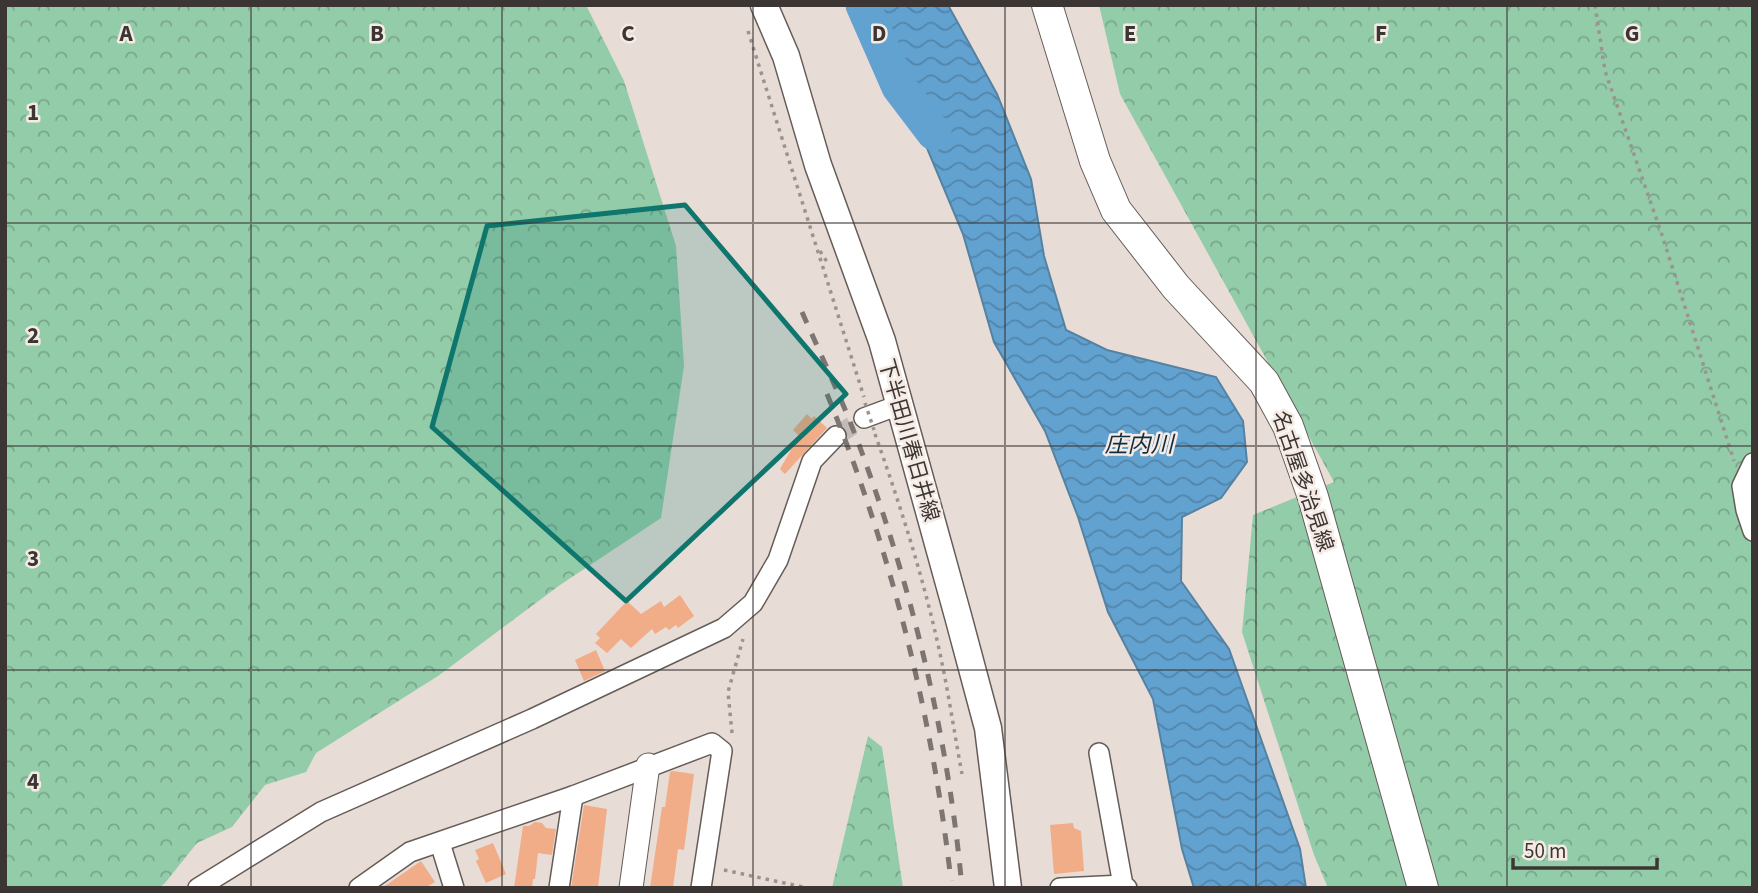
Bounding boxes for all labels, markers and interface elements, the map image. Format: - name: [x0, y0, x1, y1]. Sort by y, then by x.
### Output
- text: A: [118, 17, 133, 50]
- text: B: [370, 17, 384, 50]
- text: C: [621, 17, 635, 50]
- text: D: [872, 17, 886, 50]
- text: E: [1124, 17, 1136, 50]
- text: F: [1375, 17, 1387, 50]
- text: G: [1625, 17, 1639, 50]
- text: 1: [27, 96, 39, 129]
- text: 2: [27, 319, 39, 352]
- street label: 下半田川春日井線: [871, 355, 947, 525]
- street label: 名古屋多治見線: [1265, 407, 1341, 555]
- water label: 庄内川: [1105, 428, 1177, 461]
- text: 3: [27, 542, 39, 575]
- text: 4: [27, 765, 39, 798]
- scale bar: [1513, 826, 1656, 870]
- text: 50 m: [1524, 836, 1566, 866]

